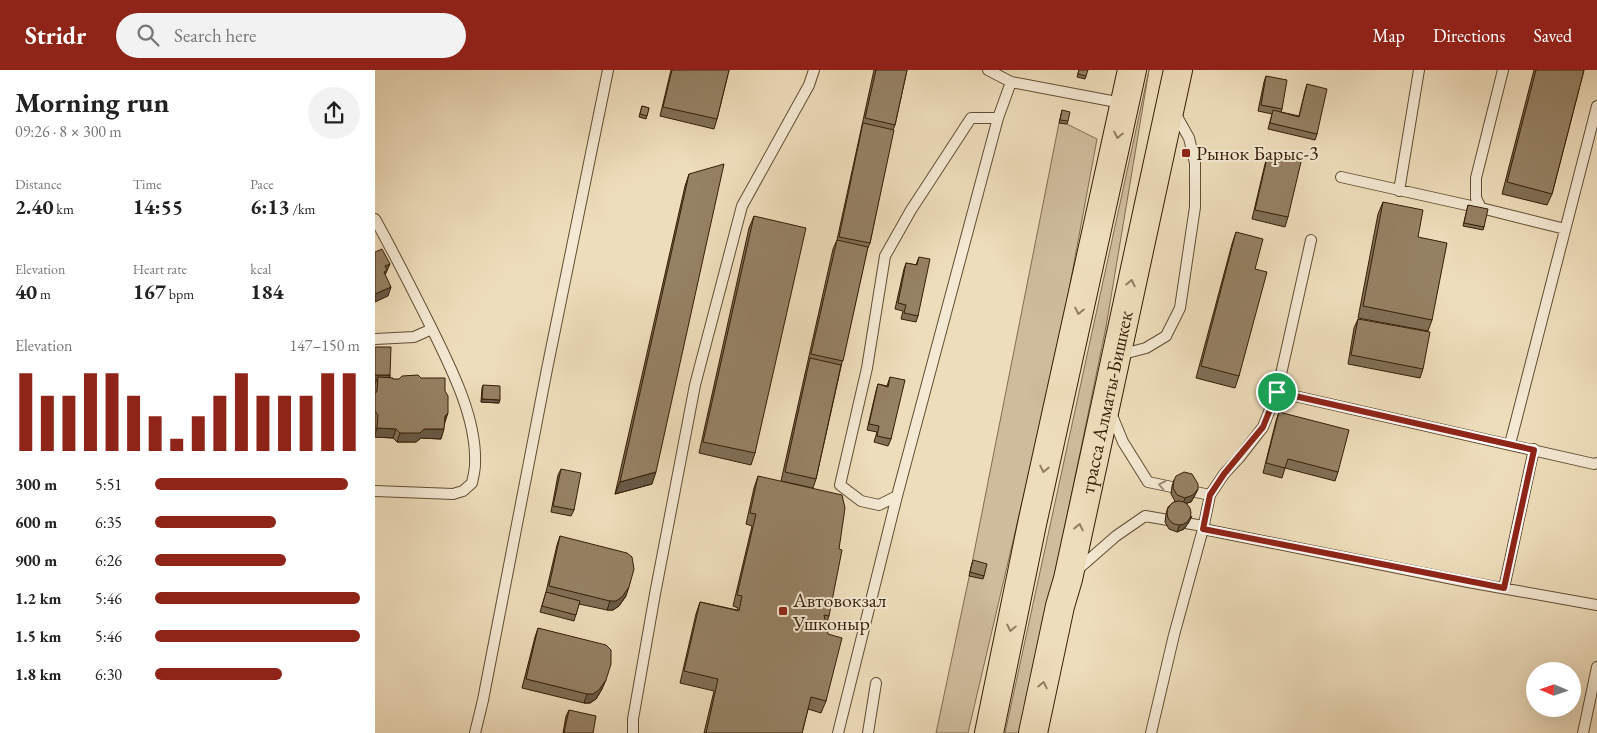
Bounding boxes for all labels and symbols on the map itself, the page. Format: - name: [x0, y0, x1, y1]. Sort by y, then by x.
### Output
- one-way arrow: [1113, 130, 1124, 139]
- place label: Рынок Барыс-3: [1196, 140, 1319, 166]
- marker: Рынок Барыс-3: [1180, 147, 1192, 159]
- one-way arrow: [1126, 278, 1136, 287]
- one-way arrow: [1075, 306, 1085, 315]
- street label: трасса Алматы-Бишкек: [1074, 308, 1139, 496]
- pin: [1256, 371, 1298, 413]
- one-way arrow: [1040, 465, 1050, 474]
- one-way arrow: [1158, 480, 1167, 491]
- one-way arrow: [1073, 522, 1084, 531]
- place label: Автовокзал Ушконыр: [792, 587, 887, 636]
- marker: Автовокзал Ушконыр: [777, 605, 789, 617]
- one-way arrow: [1006, 624, 1016, 633]
- north arrow: [1526, 662, 1581, 718]
- one-way arrow: [1037, 681, 1048, 690]

